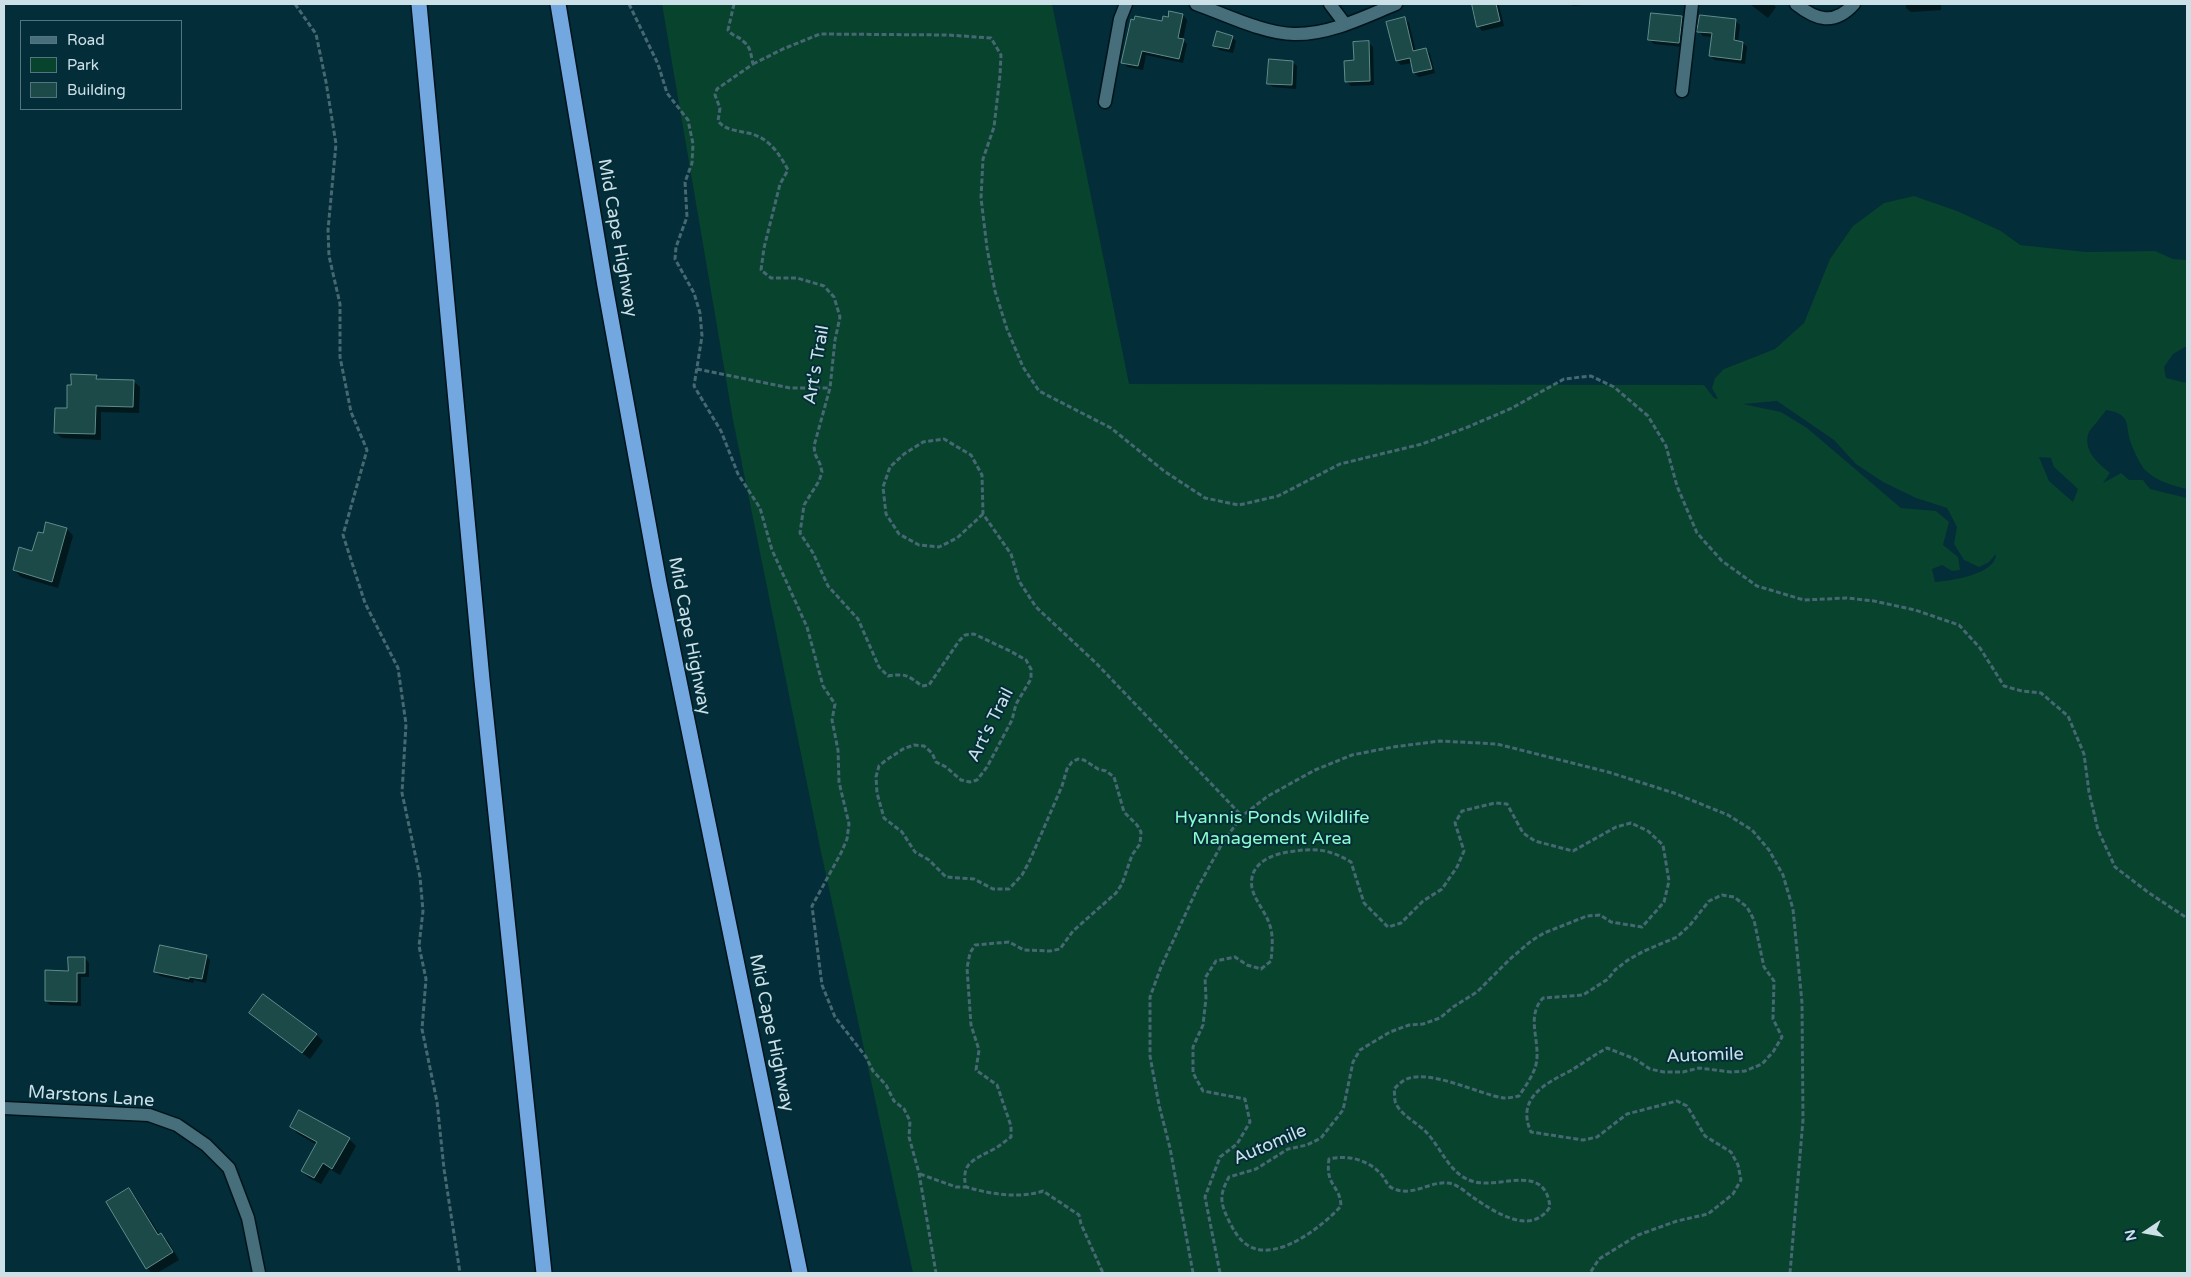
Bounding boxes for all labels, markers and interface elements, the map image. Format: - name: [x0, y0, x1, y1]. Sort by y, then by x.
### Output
- legend: [20, 20, 182, 110]
- text: Road: [67, 31, 105, 49]
- text: Park: [67, 56, 99, 74]
- text: Building: [67, 81, 126, 99]
- street label: Mid Cape Highway: [592, 157, 642, 319]
- street label: Art's Trail: [799, 324, 835, 406]
- street label: Mid Cape Highway: [663, 555, 715, 717]
- street label: Art's Trail: [963, 684, 1019, 766]
- park label: Hyannis Ponds Wildlife Management Area: [1174, 807, 1370, 850]
- street label: Mid Cape Highway: [744, 952, 798, 1114]
- street label: Automile: [1666, 1044, 1744, 1068]
- street label: Marstons Lane: [27, 1082, 155, 1112]
- street label: Automile: [1230, 1120, 1310, 1170]
- north arrow: [2121, 1207, 2171, 1257]
- text: N: [2121, 1228, 2140, 1242]

